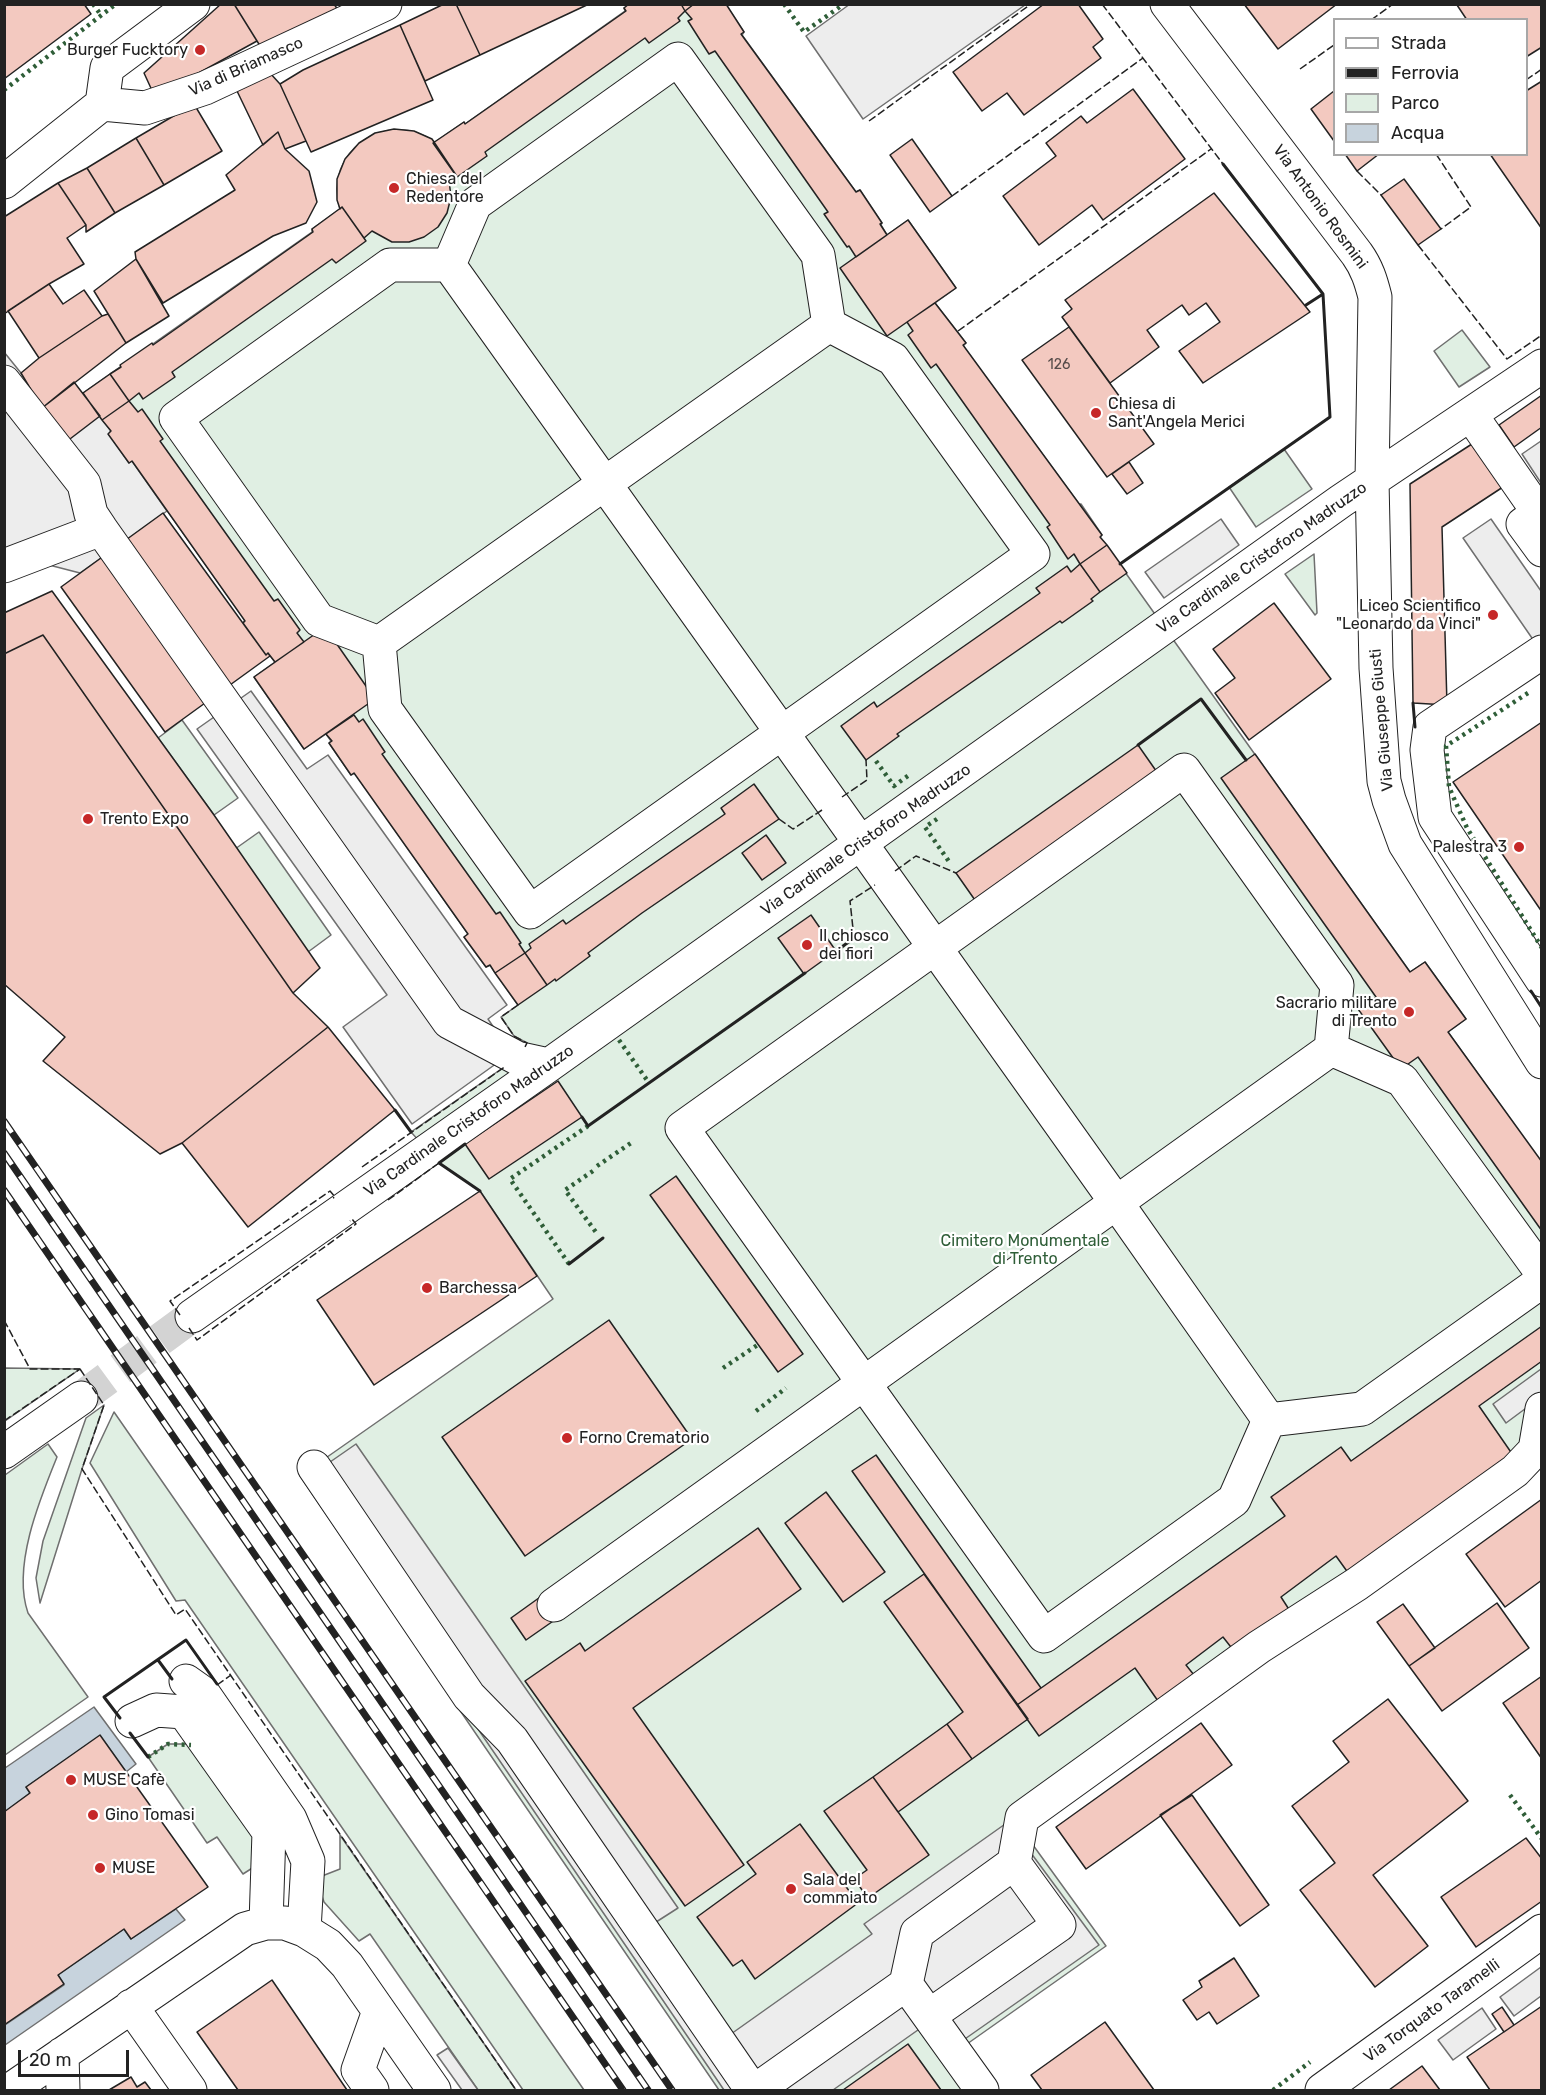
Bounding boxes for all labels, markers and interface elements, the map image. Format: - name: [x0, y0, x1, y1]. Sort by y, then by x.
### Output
- legend: [1333, 18, 1528, 156]
- text: Strada: [1391, 32, 1447, 54]
- street label: Via di Briamasco: [186, 33, 306, 101]
- place label: Burger Fucktory: [67, 40, 188, 60]
- marker: Burger Fucktory: [193, 43, 207, 57]
- text: Ferrovia: [1391, 62, 1459, 84]
- text: Parco: [1391, 92, 1439, 114]
- text: Acqua: [1391, 122, 1444, 144]
- street label: Via Antonio Rosmini: [1268, 141, 1372, 273]
- place label: Chiesa del Redentore: [406, 169, 484, 207]
- marker: Chiesa del Redentore: [387, 181, 401, 195]
- house number: 126: [1048, 357, 1070, 373]
- place label: Chiesa di Sant'Angela Merici: [1108, 394, 1245, 432]
- marker: Chiesa di Sant'Angela Merici: [1089, 406, 1103, 420]
- street label: Via Cardinale Cristoforo Madruzzo: [1153, 478, 1371, 638]
- place label: Liceo Scientifico "Leonardo da Vinci": [1336, 596, 1481, 634]
- marker: Liceo Scientifico "Leonardo da Vinci": [1486, 608, 1500, 622]
- street label: Via Giuseppe Giusti: [1366, 648, 1398, 792]
- street label: Via Cardinale Cristoforo Madruzzo: [757, 760, 975, 920]
- place label: Trento Expo: [100, 809, 189, 829]
- marker: Trento Expo: [81, 812, 95, 826]
- place label: Palestra 3: [1432, 837, 1507, 857]
- marker: Palestra 3: [1512, 840, 1526, 854]
- place label: Il chiosco dei fiori: [819, 926, 889, 964]
- marker: Il chiosco dei fiori: [800, 938, 814, 952]
- place label: Sacrario militare di Trento: [1276, 993, 1397, 1031]
- marker: Sacrario militare di Trento: [1402, 1005, 1416, 1019]
- street label: Via Cardinale Cristoforo Madruzzo: [360, 1041, 578, 1201]
- park label: Cimitero Monumentale di Trento: [941, 1231, 1109, 1269]
- place label: Barchessa: [439, 1278, 517, 1298]
- marker: Barchessa: [420, 1281, 434, 1295]
- place label: Forno Crematorio: [579, 1428, 709, 1448]
- marker: Forno Crematorio: [560, 1431, 574, 1445]
- place label: MUSE Cafè: [83, 1770, 165, 1790]
- marker: MUSE Cafè: [64, 1773, 78, 1787]
- place label: Gino Tomasi: [105, 1805, 195, 1825]
- marker: Gino Tomasi: [86, 1808, 100, 1822]
- place label: MUSE: [112, 1858, 156, 1878]
- marker: MUSE: [93, 1861, 107, 1875]
- place label: Sala del commiato: [803, 1870, 878, 1908]
- marker: Sala del commiato: [784, 1882, 798, 1896]
- street label: Via Torquato Taramelli: [1360, 1955, 1504, 2067]
- scale bar: [21, 2038, 132, 2076]
- text: 20 m: [29, 2049, 71, 2071]

